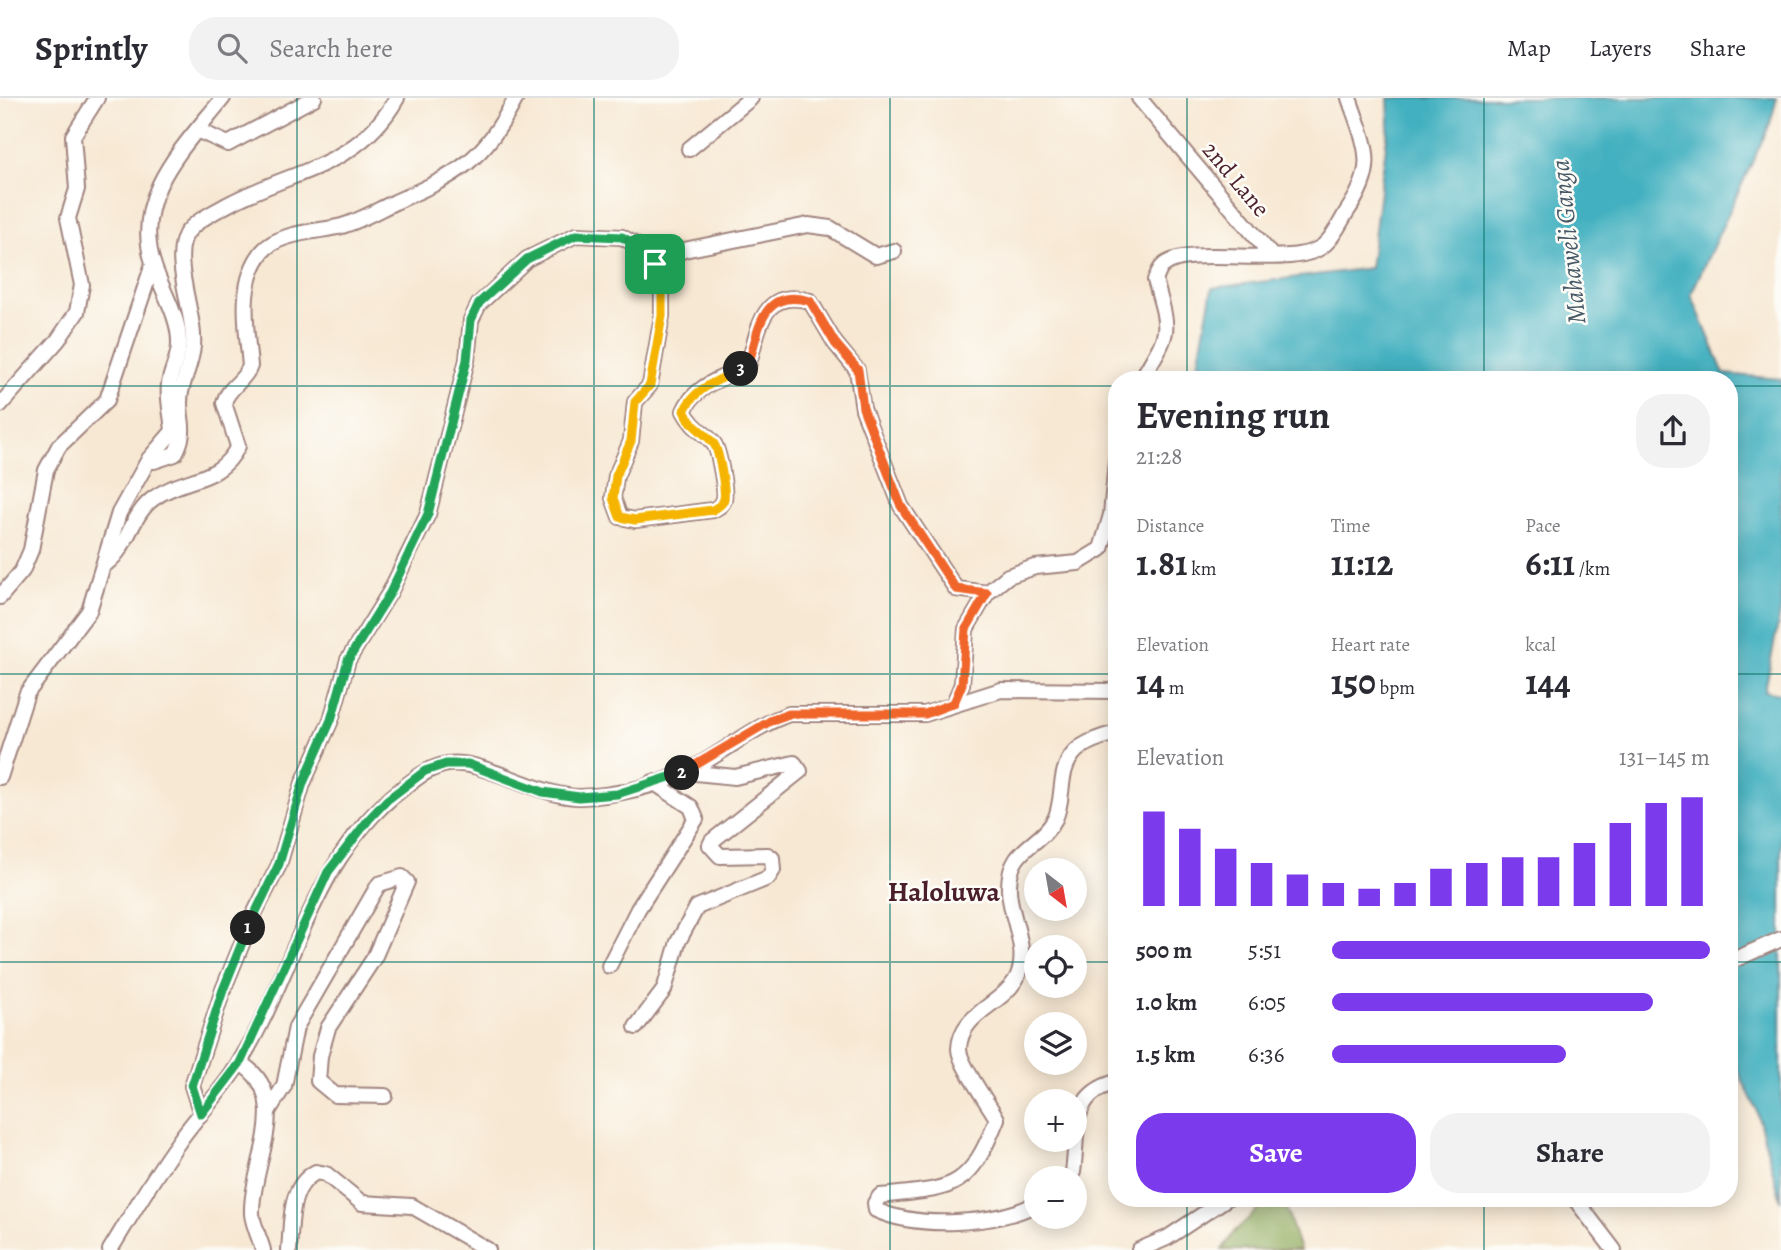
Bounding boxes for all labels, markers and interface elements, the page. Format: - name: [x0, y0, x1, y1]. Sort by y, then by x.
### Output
- search box: [189, 17, 679, 80]
- text: Sprintly: [35, 26, 147, 71]
- icon: search: [213, 29, 251, 67]
- text: Search here: [269, 31, 393, 66]
- text: Map: [1507, 32, 1551, 64]
- text: Layers: [1589, 32, 1652, 64]
- text: Share: [1690, 32, 1746, 64]
- street label: 2nd Lane: [1195, 134, 1277, 224]
- water label: Mahaweli Ganga: [1542, 158, 1595, 326]
- pin: [625, 234, 685, 294]
- icon: arrive: [636, 245, 674, 283]
- pin: 3: [724, 352, 758, 386]
- text: 3: [736, 355, 745, 381]
- text: Evening run: [1136, 389, 1330, 441]
- button: share: [1636, 394, 1710, 468]
- text: 21:28: [1136, 441, 1182, 472]
- text: Distance: [1136, 513, 1204, 539]
- text: Time: [1331, 513, 1370, 539]
- text: Pace: [1525, 513, 1561, 539]
- text: 1.81: [1136, 539, 1188, 587]
- text: 11:12: [1331, 539, 1393, 587]
- text: 6:11: [1525, 539, 1575, 587]
- text: km: [1188, 556, 1217, 582]
- text: /km: [1575, 556, 1610, 582]
- text: Elevation: [1136, 632, 1209, 658]
- text: Heart rate: [1331, 632, 1410, 658]
- text: kcal: [1525, 632, 1556, 658]
- text: 14: [1136, 658, 1165, 706]
- text: 150: [1331, 658, 1376, 706]
- text: 144: [1525, 658, 1571, 706]
- text: m: [1165, 675, 1185, 701]
- text: bpm: [1376, 675, 1415, 701]
- text: Elevation: [1136, 742, 1224, 773]
- text: 131–145 m: [1619, 742, 1710, 773]
- pin: 2: [664, 756, 700, 790]
- text: 2: [677, 759, 686, 785]
- north arrow: [1024, 858, 1087, 920]
- map controls: [1024, 858, 1087, 1229]
- district label: Haloluwa: [888, 873, 1001, 911]
- pin: 1: [230, 910, 266, 946]
- text: 1: [244, 914, 251, 940]
- button: locate: [1024, 935, 1087, 998]
- text: 500 m: [1136, 935, 1192, 966]
- text: 5:51: [1248, 935, 1281, 966]
- text: 1.0 km: [1136, 987, 1197, 1018]
- text: 6:05: [1248, 987, 1286, 1018]
- button: layers: [1024, 1012, 1087, 1075]
- text: 1.5 km: [1136, 1039, 1196, 1070]
- text: 6:36: [1248, 1039, 1284, 1070]
- button: +: [1024, 1089, 1087, 1152]
- button: Save: [1136, 1113, 1416, 1193]
- button: Share: [1430, 1113, 1710, 1193]
- button: −: [1024, 1166, 1087, 1229]

